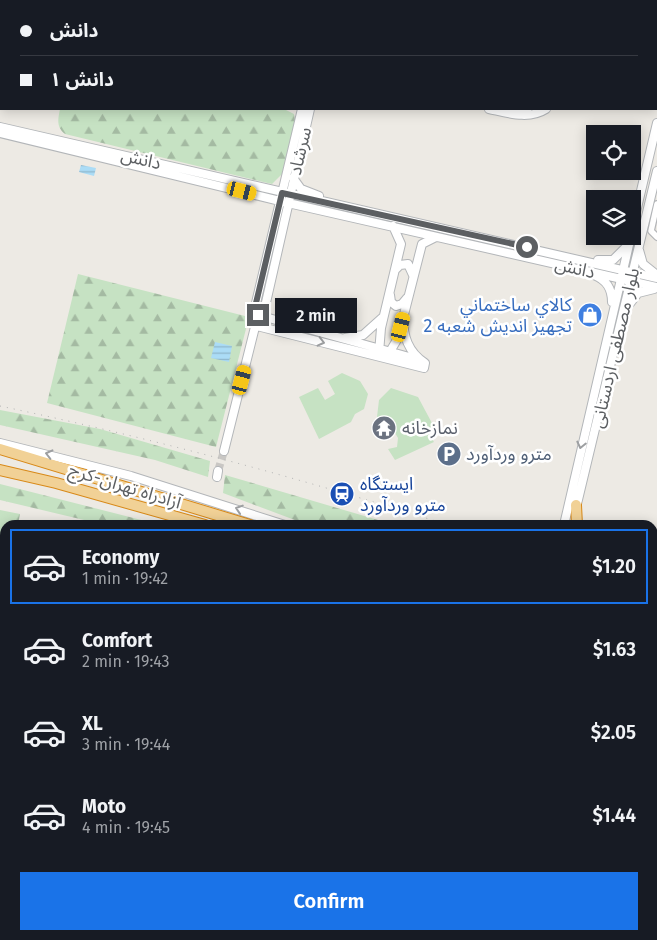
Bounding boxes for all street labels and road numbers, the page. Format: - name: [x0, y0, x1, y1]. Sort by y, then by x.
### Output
- street label: سرشاد: [284, 125, 316, 177]
- street label: دانش: [119, 144, 163, 174]
- street label: دانش: [553, 253, 597, 283]
- street label: بلوار مصطفی اردستانی: [586, 266, 644, 430]
- street label: آزادراه تهران-کرج: [65, 458, 185, 516]

